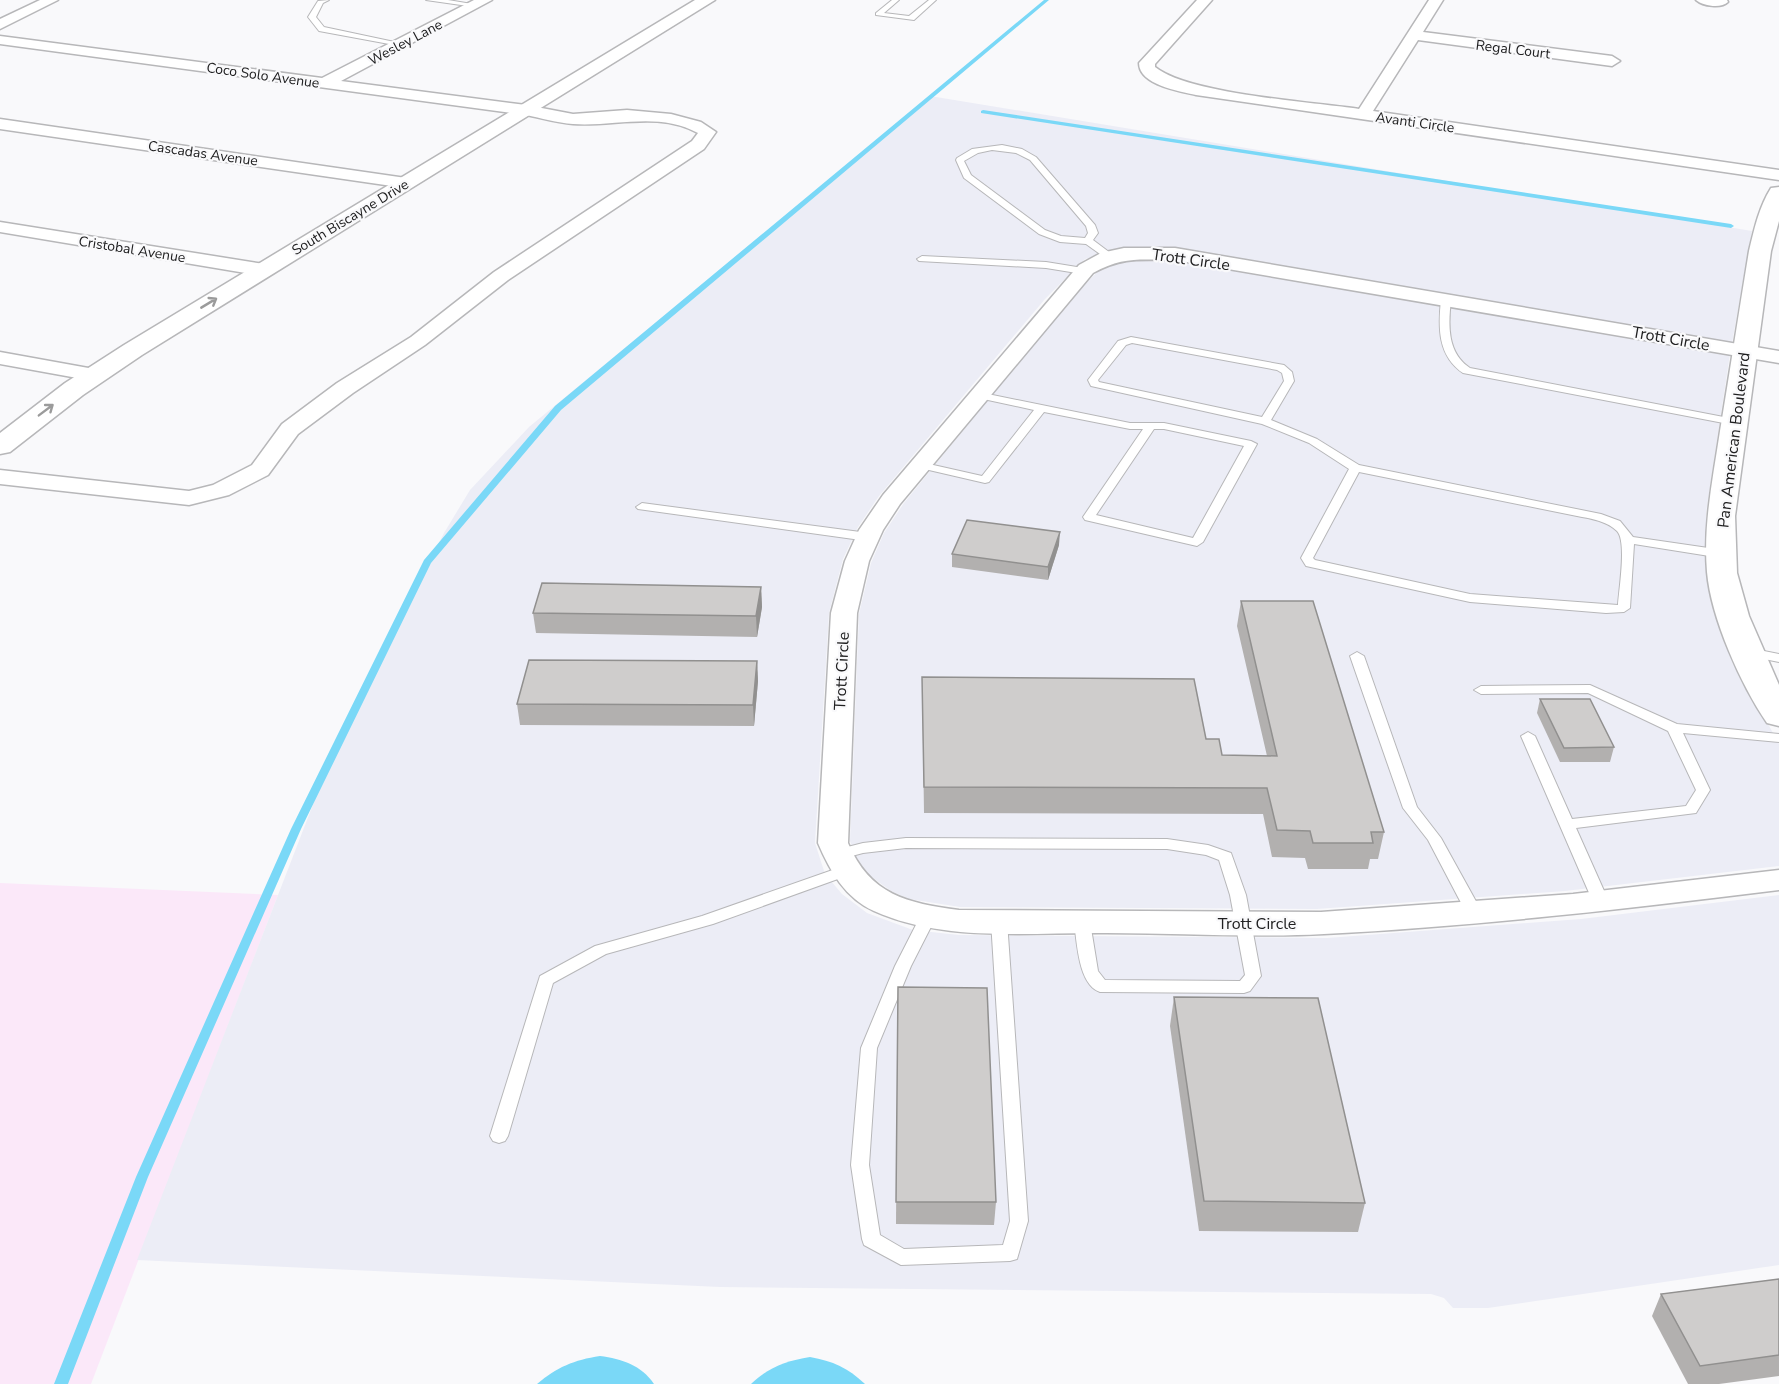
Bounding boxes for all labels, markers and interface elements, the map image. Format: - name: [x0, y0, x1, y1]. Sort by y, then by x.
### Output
- street label: Wesley Lane: [365, 15, 446, 70]
- street label: Regal Court: [1475, 36, 1551, 63]
- street label: Coco Solo Avenue: [205, 58, 321, 93]
- street label: Avanti Circle: [1374, 108, 1456, 137]
- street label: Cascadas Avenue: [147, 136, 259, 171]
- street label: South Biscayne Drive: [288, 175, 412, 260]
- street label: Cristobal Avenue: [77, 232, 187, 267]
- street label: Trott Circle: [1150, 244, 1231, 276]
- one-way arrow: [200, 297, 217, 309]
- street label: Trott Circle: [1630, 321, 1711, 357]
- street label: Pan American Boulevard: [1712, 351, 1756, 529]
- one-way arrow: [38, 404, 54, 416]
- street label: Trott Circle: [829, 631, 855, 711]
- street label: Trott Circle: [1218, 913, 1296, 935]

